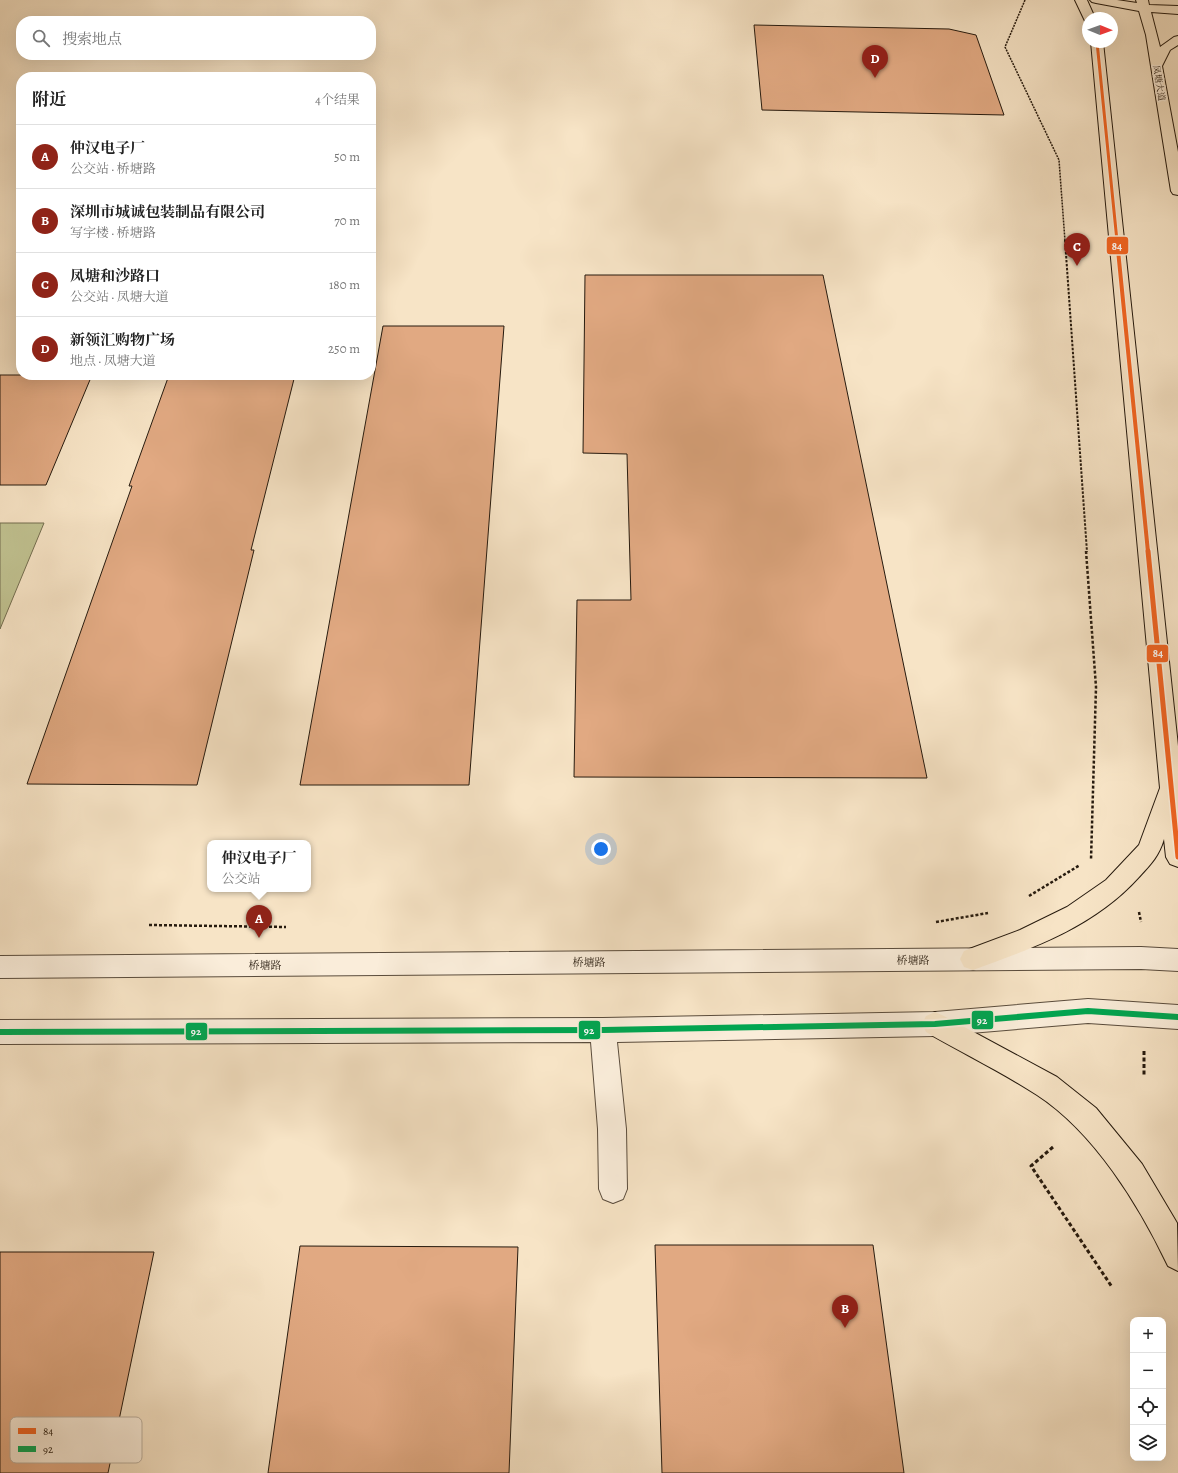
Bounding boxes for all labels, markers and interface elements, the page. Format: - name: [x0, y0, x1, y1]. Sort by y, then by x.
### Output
- north arrow: [1082, 12, 1118, 48]
- search box: [16, 16, 376, 60]
- icon: search: [30, 27, 52, 49]
- text: 搜索地点: [62, 29, 122, 49]
- pin: D: [862, 45, 888, 78]
- street label: 凤塘大道: [1150, 64, 1168, 102]
- text: 附近: [32, 88, 66, 111]
- text: 4个结果: [315, 91, 360, 108]
- text: 仲汉电子厂: [70, 138, 145, 158]
- text: A: [41, 148, 49, 165]
- text: 50 m: [334, 148, 360, 165]
- text: 公交站 · 桥塘路: [70, 160, 156, 177]
- text: 深圳市城诚包装制品有限公司: [70, 202, 265, 222]
- text: B: [41, 212, 49, 229]
- text: 70 m: [334, 212, 360, 229]
- text: 写字楼 · 桥塘路: [70, 224, 156, 241]
- pin: C: [1064, 233, 1090, 266]
- line badge: 84: [1106, 236, 1129, 255]
- text: 84: [1112, 239, 1122, 254]
- text: 凤塘和沙路口: [70, 266, 160, 286]
- text: C: [41, 276, 49, 293]
- text: 180 m: [329, 276, 360, 293]
- text: 公交站 · 凤塘大道: [70, 288, 169, 305]
- text: 新领汇购物广场: [70, 330, 175, 350]
- text: D: [40, 340, 50, 357]
- text: 250 m: [328, 340, 360, 357]
- text: 地点 · 凤塘大道: [70, 352, 156, 369]
- line badge: 84: [1146, 644, 1169, 663]
- text: 84: [1153, 646, 1163, 661]
- your location: [591, 839, 611, 859]
- popup: [207, 840, 311, 892]
- text: 仲汉电子厂: [221, 848, 297, 868]
- text: 公交站: [221, 870, 261, 887]
- pin: A: [246, 905, 272, 938]
- street label: 桥塘路: [897, 953, 930, 968]
- street label: 桥塘路: [573, 955, 606, 970]
- street label: 桥塘路: [249, 958, 282, 973]
- line badge: 92: [971, 1010, 994, 1030]
- text: 92: [977, 1013, 988, 1028]
- line badge: 92: [578, 1020, 601, 1040]
- line badge: 92: [185, 1022, 208, 1041]
- text: 92: [584, 1023, 595, 1038]
- text: 92: [191, 1024, 202, 1039]
- pin: B: [832, 1295, 858, 1328]
- map controls: [1130, 1317, 1166, 1461]
- button: +: [1130, 1317, 1166, 1353]
- button: −: [1130, 1353, 1166, 1389]
- button: locate: [1130, 1389, 1166, 1425]
- legend: [10, 1417, 142, 1463]
- text: 84: [43, 1424, 53, 1439]
- button: layers: [1130, 1425, 1166, 1461]
- text: 92: [43, 1442, 53, 1457]

